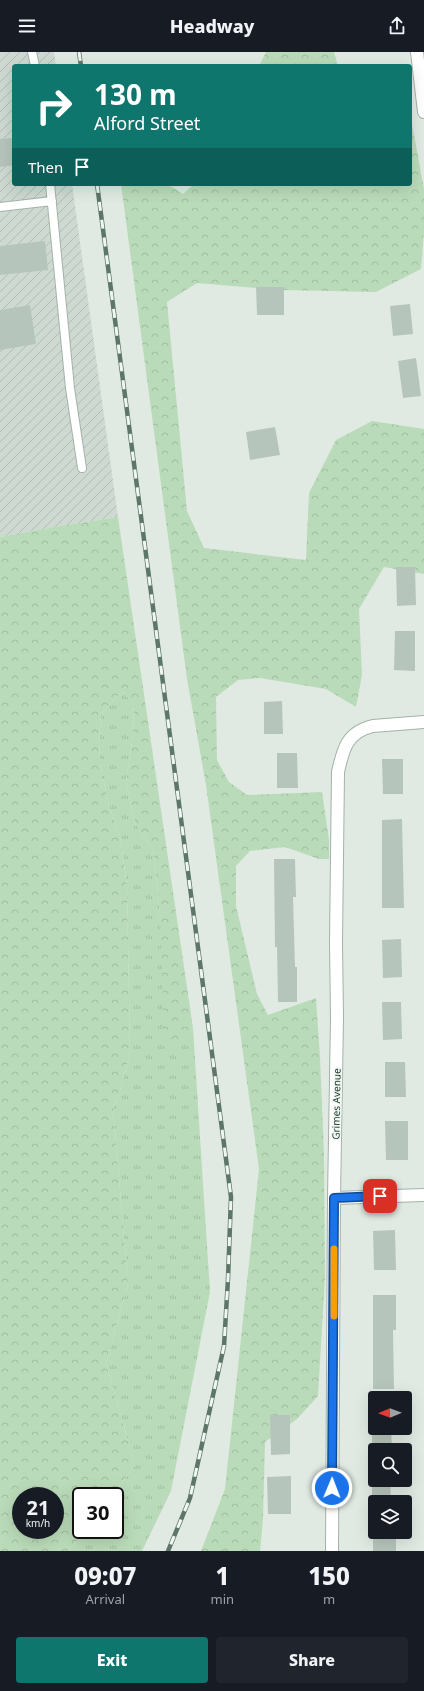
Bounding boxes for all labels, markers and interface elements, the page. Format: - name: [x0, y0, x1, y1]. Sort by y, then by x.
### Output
- text: Headway: [170, 14, 254, 38]
- icon: menu: [16, 15, 38, 37]
- icon: share: [386, 15, 408, 37]
- text: 130 m: [94, 75, 177, 113]
- icon: right: [28, 80, 80, 132]
- text: Alford Street: [94, 111, 200, 135]
- icon: arrive: [71, 156, 93, 178]
- text: Then: [28, 157, 63, 177]
- street label: Grimes Avenue: [328, 1068, 344, 1140]
- pin: [363, 1179, 397, 1213]
- icon: arrive: [369, 1185, 391, 1207]
- north arrow: [368, 1391, 412, 1435]
- map controls: [368, 1391, 412, 1539]
- button: search: [368, 1443, 412, 1487]
- position arrow: [311, 1467, 353, 1509]
- speed limit sign: 30: [72, 1487, 124, 1539]
- text: 21: [27, 1494, 49, 1521]
- button: layers: [368, 1495, 412, 1539]
- text: km/h: [26, 1516, 50, 1530]
- text: 09:07: [74, 1559, 136, 1592]
- text: 1: [215, 1559, 229, 1592]
- text: 150: [308, 1559, 350, 1592]
- text: Arrival: [85, 1590, 125, 1608]
- text: min: [211, 1590, 234, 1608]
- text: m: [323, 1590, 335, 1608]
- button: Exit: [16, 1637, 208, 1683]
- button: Share: [216, 1637, 408, 1683]

